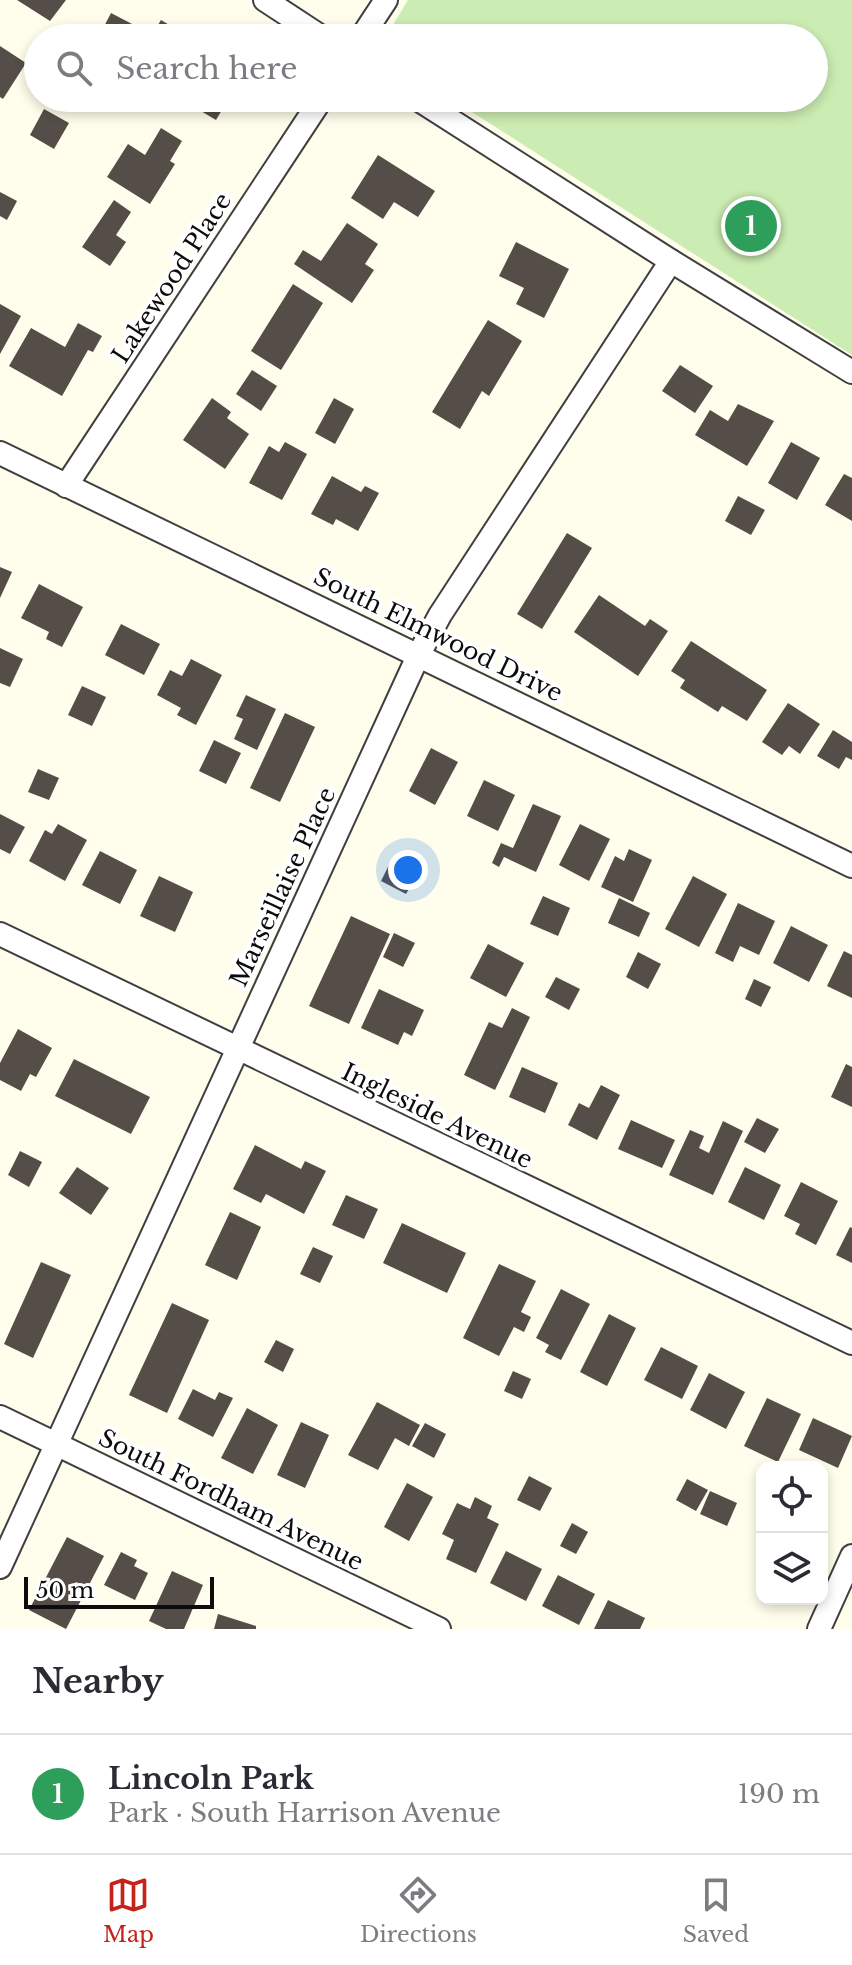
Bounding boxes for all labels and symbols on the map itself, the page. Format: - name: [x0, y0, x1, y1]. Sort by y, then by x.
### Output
- street label: Lakewood Place: [106, 187, 237, 368]
- pin: 1: [725, 196, 777, 256]
- street label: South Elmwood Drive: [309, 562, 567, 707]
- street label: Marseillaise Place: [224, 783, 341, 991]
- your location: [388, 850, 428, 890]
- street label: Ingleside Avenue: [337, 1057, 537, 1174]
- street label: South Fordham Avenue: [94, 1423, 368, 1576]
- scale bar: [24, 1573, 214, 1609]

